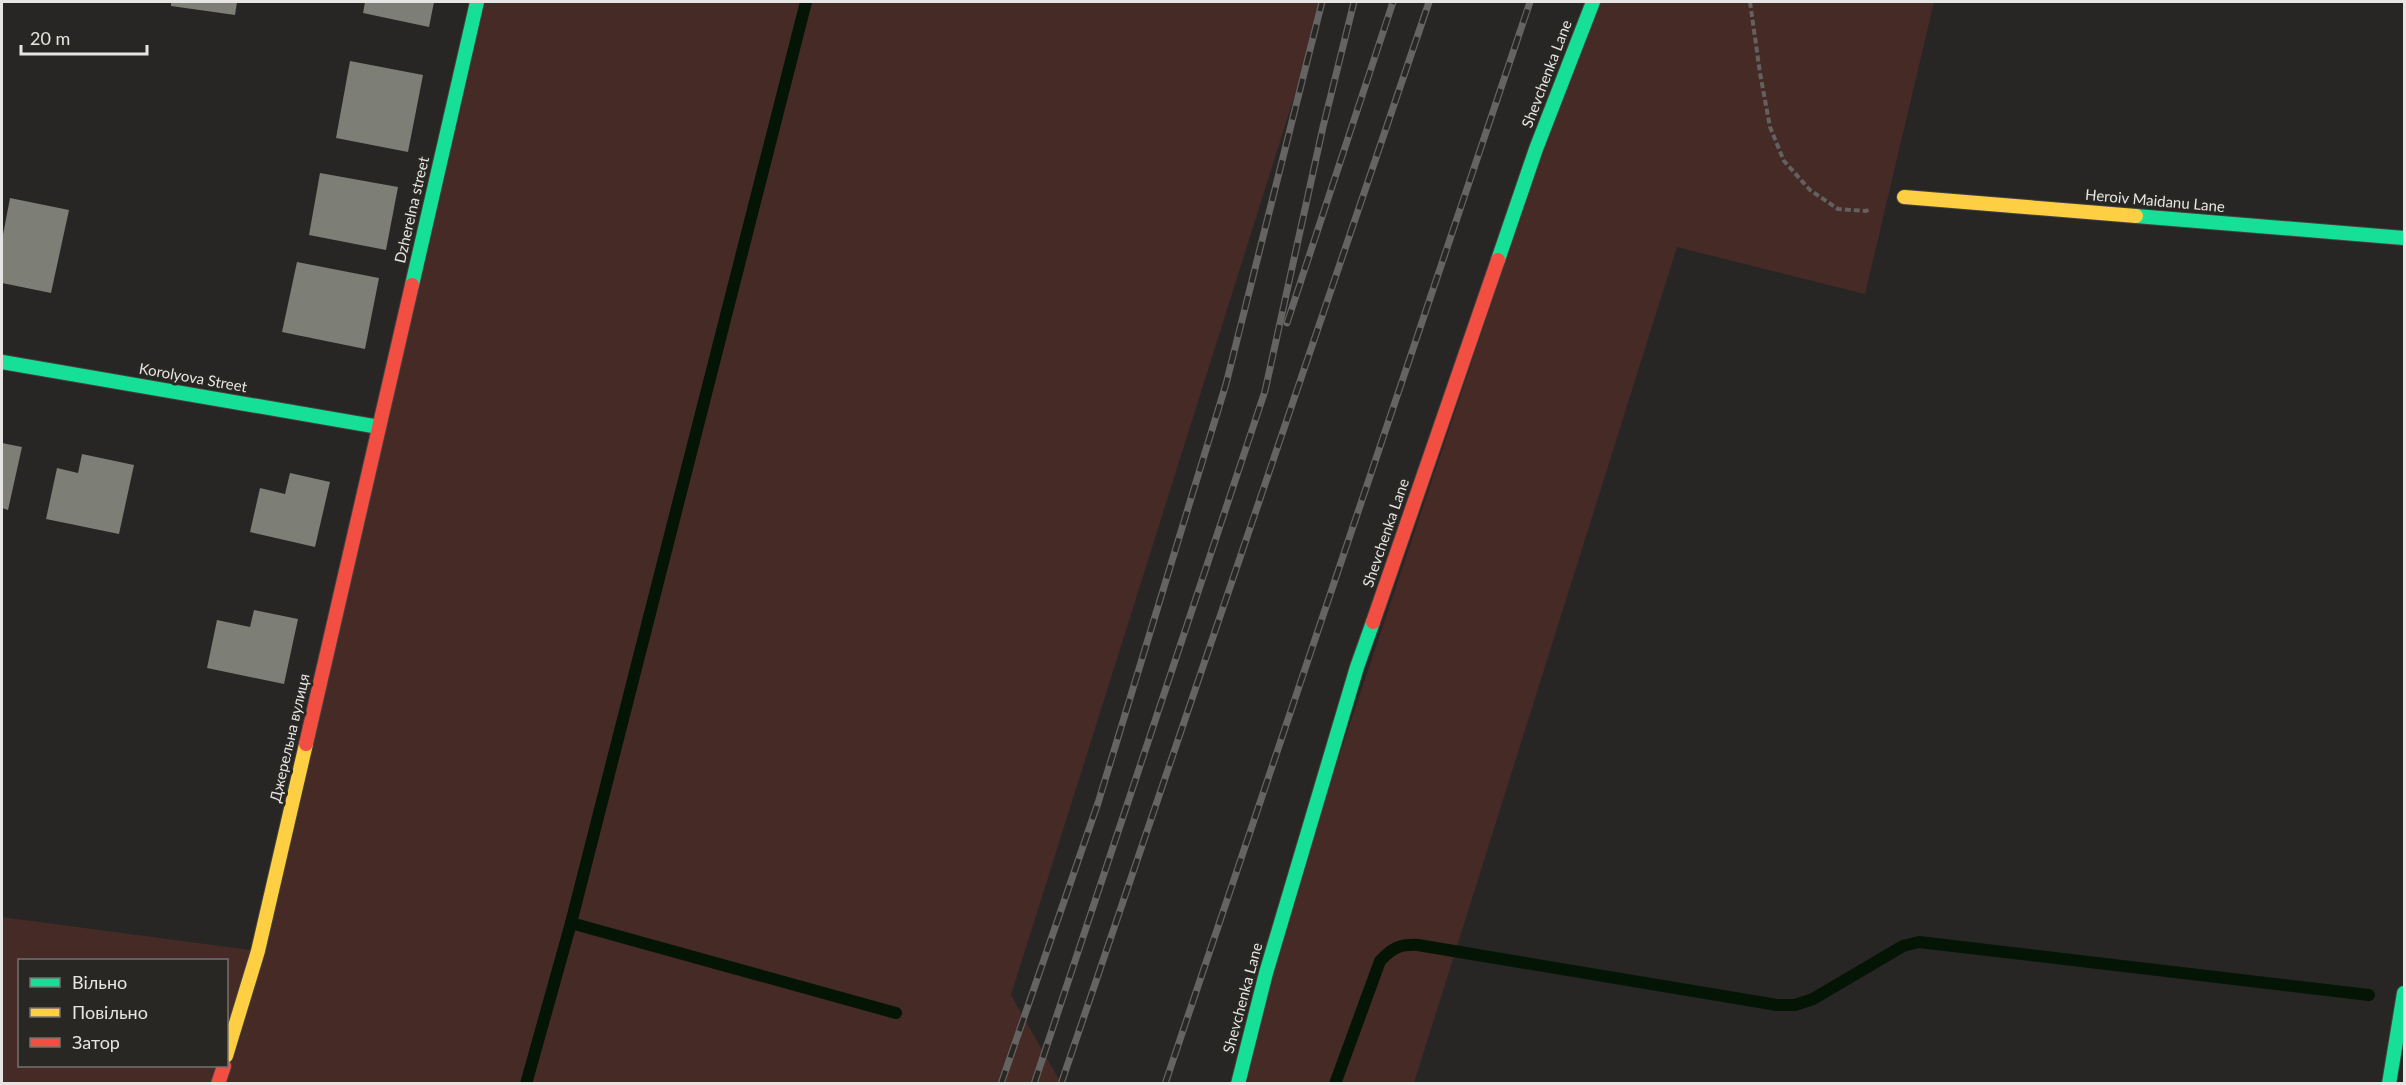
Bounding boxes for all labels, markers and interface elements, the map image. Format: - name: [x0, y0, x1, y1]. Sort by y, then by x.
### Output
- street label: Shevchenka Lane: [1517, 17, 1575, 130]
- scale bar: [21, 18, 147, 56]
- text: 20 m: [30, 27, 70, 49]
- street label: Dzherelna street: [390, 154, 432, 265]
- street label: Heroiv Maidanu Lane: [2084, 185, 2226, 215]
- street label: Korolyova Street: [138, 359, 249, 395]
- street label: Shevchenka Lane: [1358, 476, 1412, 589]
- street label: Джерельна вулиця: [265, 672, 313, 804]
- street label: Shevchenka Lane: [1219, 940, 1265, 1055]
- legend: [18, 959, 228, 1067]
- text: Вільно: [72, 971, 127, 993]
- text: Повільно: [72, 1001, 148, 1023]
- text: Затор: [72, 1031, 120, 1053]

